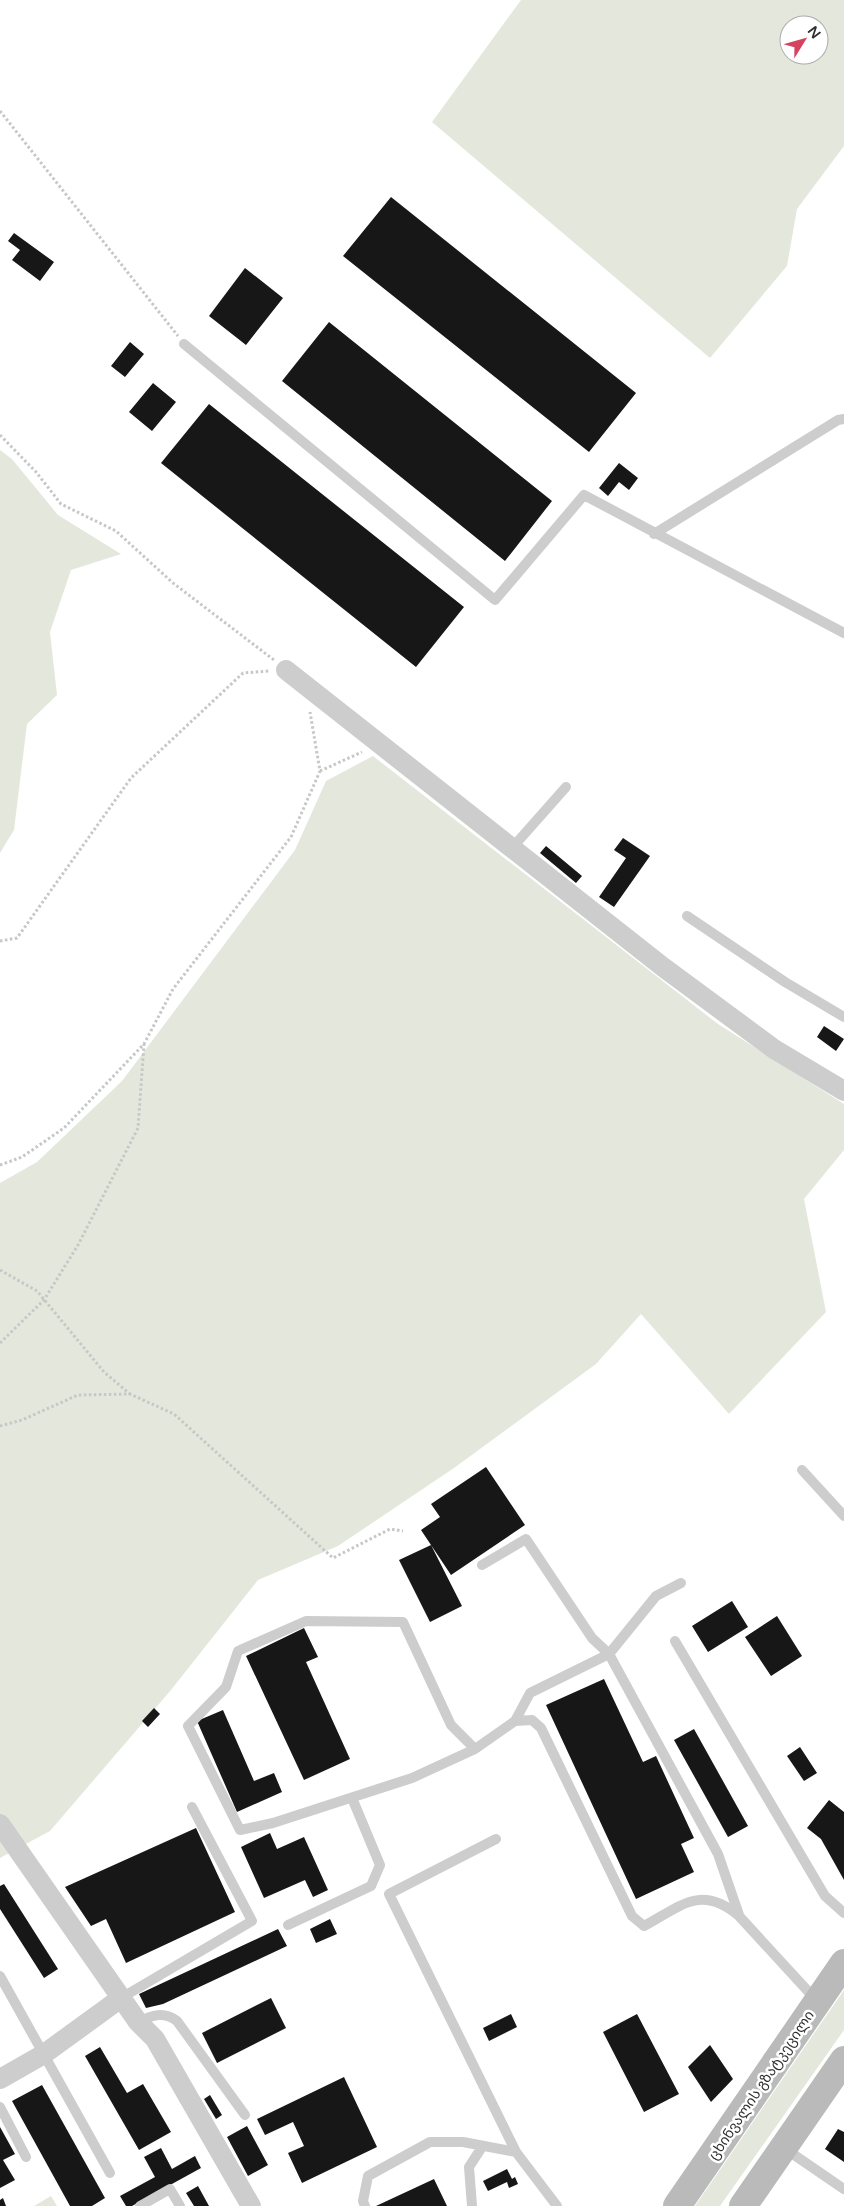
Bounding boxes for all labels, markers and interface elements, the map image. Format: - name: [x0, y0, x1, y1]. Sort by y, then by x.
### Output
- north arrow: [779, 15, 829, 65]
- text: N: [804, 23, 824, 42]
- street label: ცხინვალის გზატკეცილი: [705, 2007, 818, 2163]

